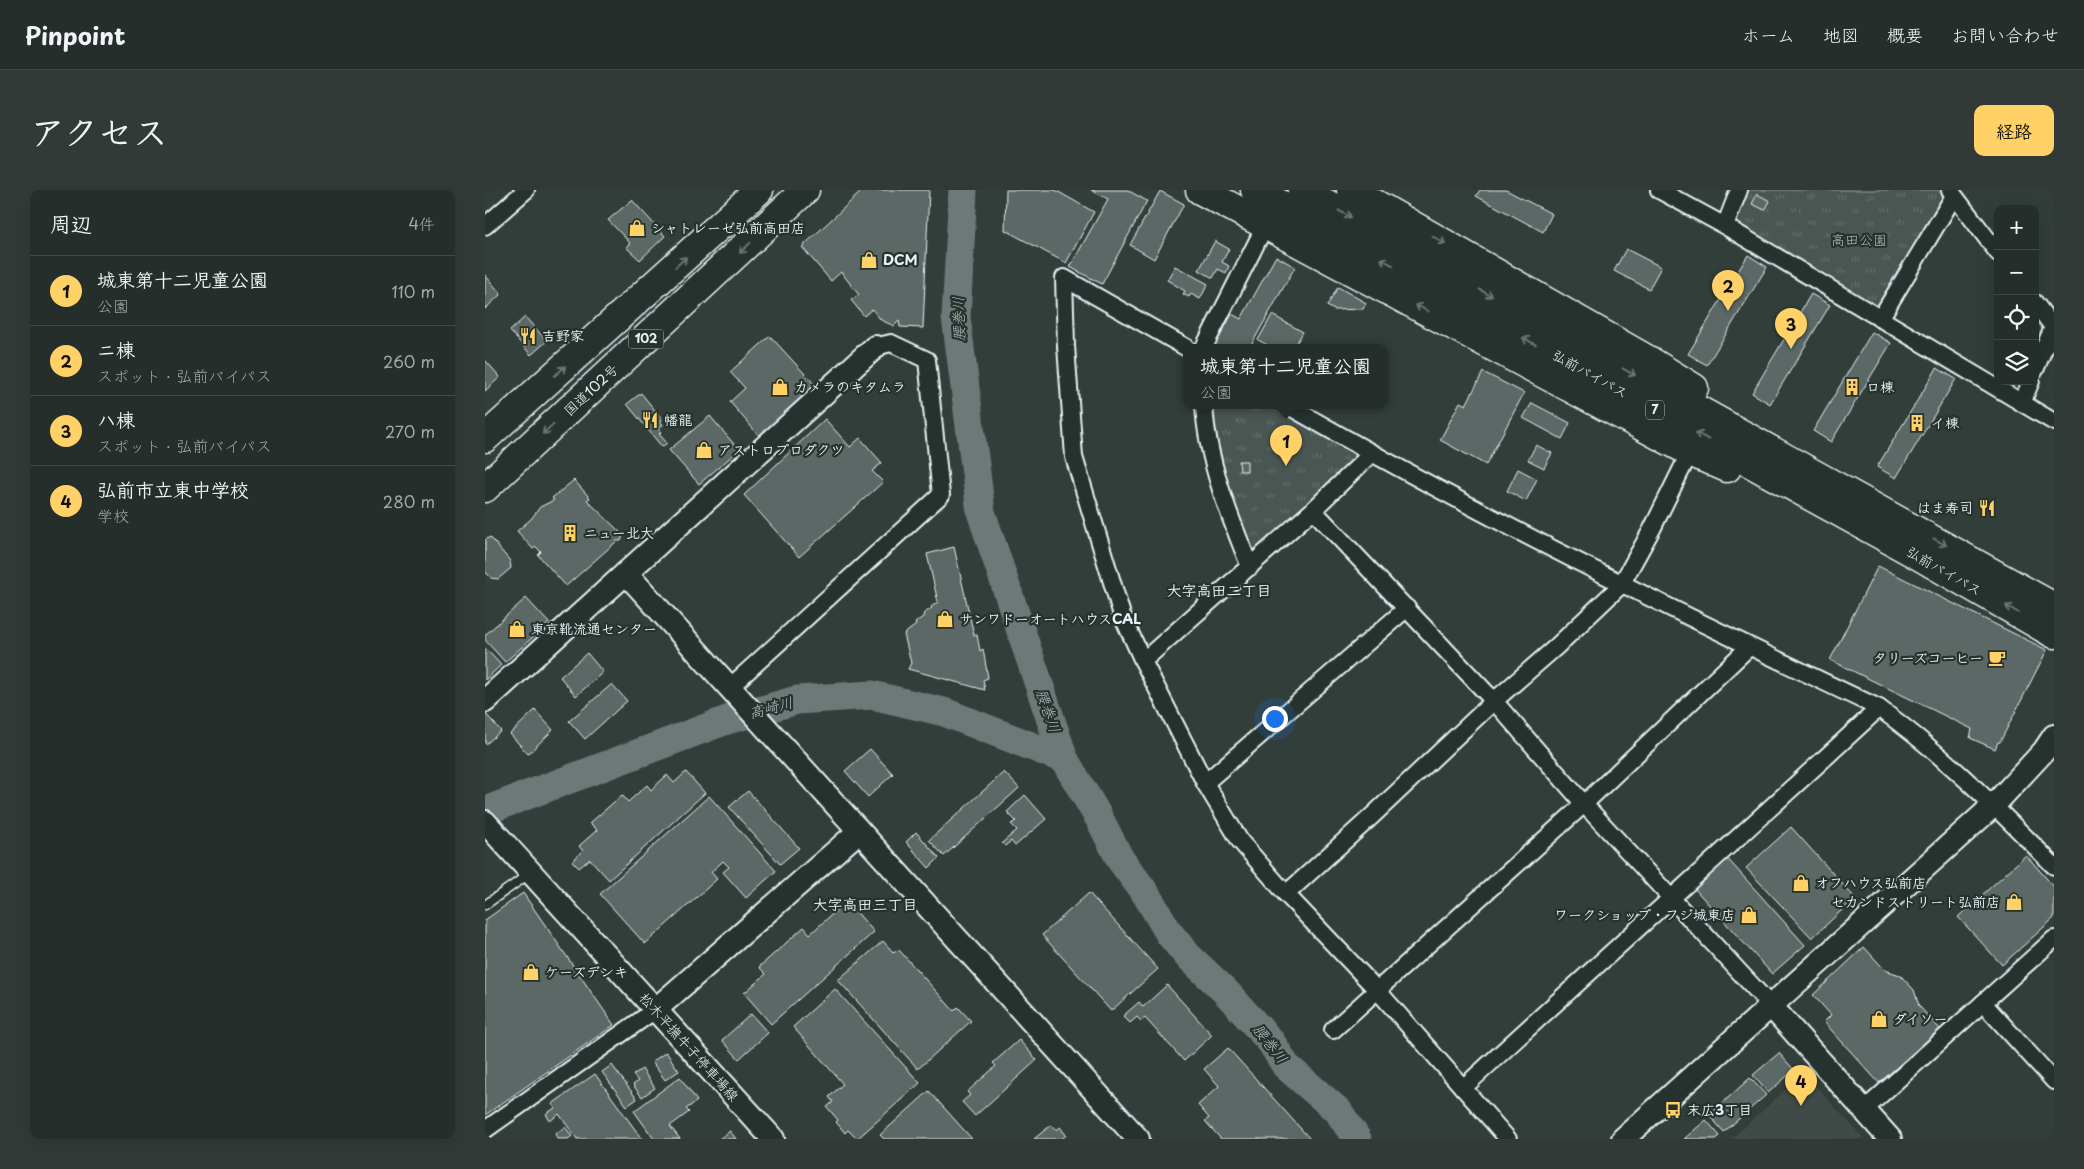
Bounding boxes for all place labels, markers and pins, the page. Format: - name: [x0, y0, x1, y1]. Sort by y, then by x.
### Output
- place label: シャトレーゼ弘前高田店: [651, 217, 805, 238]
- shop icon: シャトレーゼ弘前高田店: [627, 218, 647, 238]
- place label: DCM: [883, 249, 918, 270]
- shop icon: DCM: [859, 250, 879, 270]
- pin: 2: [1712, 270, 1744, 311]
- pin: 3: [1775, 308, 1807, 349]
- place label: 吉野家: [542, 325, 584, 346]
- restaurant icon: 吉野家: [518, 326, 538, 346]
- place label: カメラのキタムラ: [794, 376, 906, 397]
- place label: ロ棟: [1866, 376, 1895, 397]
- shop icon: カメラのキタムラ: [770, 377, 790, 397]
- building icon: ロ棟: [1842, 377, 1862, 397]
- place label: 幡龍: [664, 409, 692, 430]
- restaurant icon: 幡龍: [640, 410, 660, 430]
- place label: イ棟: [1931, 412, 1960, 433]
- building icon: イ棟: [1907, 413, 1927, 433]
- pin: 1: [1270, 425, 1302, 466]
- place label: アストロプロダクツ: [718, 439, 844, 460]
- shop icon: アストロプロダクツ: [694, 440, 714, 460]
- place label: はま寿司: [1917, 497, 1973, 518]
- restaurant icon: はま寿司: [1977, 498, 1997, 518]
- place label: ニュー北大: [584, 522, 654, 543]
- building icon: ニュー北大: [560, 523, 580, 543]
- place label: サンワドーオートハウスCAL: [959, 608, 1141, 629]
- shop icon: サンワドーオートハウスCAL: [935, 609, 955, 629]
- place label: 東京靴流通センター: [531, 618, 657, 639]
- shop icon: 東京靴流通センター: [507, 619, 527, 639]
- place label: タリーズコーヒー: [1873, 647, 1983, 668]
- cafe icon: タリーズコーヒー: [1987, 648, 2007, 668]
- place label: オフハウス弘前店: [1815, 872, 1926, 893]
- shop icon: オフハウス弘前店: [1791, 873, 1811, 893]
- place label: セカンドストリート弘前店: [1831, 891, 2000, 912]
- shop icon: セカンドストリート弘前店: [2004, 892, 2024, 912]
- place label: ワークショップ・フジ城東店: [1554, 904, 1735, 925]
- shop icon: ワークショップ・フジ城東店: [1739, 905, 1759, 925]
- place label: ケーズデンキ: [545, 961, 628, 982]
- shop icon: ケーズデンキ: [521, 962, 541, 982]
- place label: ダイソー: [1893, 1008, 1948, 1029]
- shop icon: ダイソー: [1869, 1009, 1889, 1029]
- pin: 4: [1785, 1065, 1817, 1106]
- place label: 末広3丁目: [1687, 1099, 1752, 1120]
- bus stop icon: 末広3丁目: [1663, 1100, 1683, 1120]

